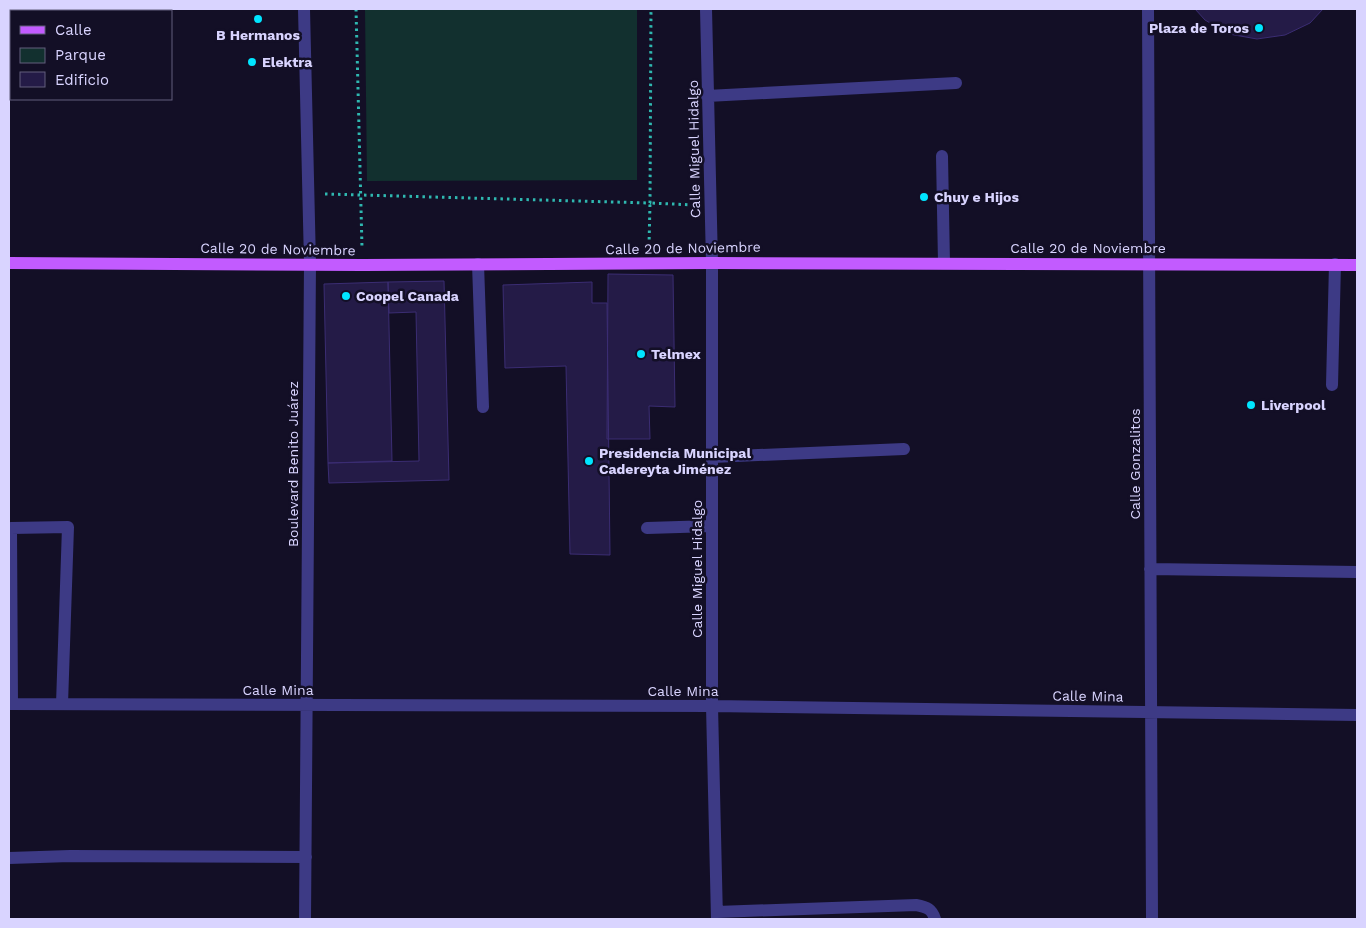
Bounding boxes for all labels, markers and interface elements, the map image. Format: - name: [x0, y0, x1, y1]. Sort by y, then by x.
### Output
- legend: [10, 10, 172, 100]
- marker: B Hermanos: [252, 13, 264, 25]
- place label: Plaza de Toros: [1149, 20, 1250, 36]
- text: Calle: [55, 21, 92, 39]
- marker: Plaza de Toros: [1253, 22, 1265, 34]
- place label: B Hermanos: [216, 27, 300, 43]
- text: Parque: [55, 46, 106, 64]
- place label: Elektra: [262, 54, 313, 70]
- marker: Elektra: [246, 56, 258, 68]
- text: Edificio: [55, 71, 109, 89]
- street label: Calle Miguel Hidalgo: [685, 80, 703, 218]
- place label: Chuy e Hijos: [934, 189, 1019, 205]
- marker: Chuy e Hijos: [918, 191, 930, 203]
- street label: Calle 20 de Noviembre: [605, 239, 761, 257]
- street label: Calle 20 de Noviembre: [200, 240, 356, 258]
- street label: Calle 20 de Noviembre: [1010, 240, 1166, 256]
- place label: Coopel Canada: [356, 288, 460, 304]
- marker: Coopel Canada: [340, 290, 352, 302]
- place label: Telmex: [651, 346, 701, 362]
- marker: Telmex: [635, 348, 647, 360]
- street label: Boulevard Benito Juárez: [285, 381, 301, 547]
- place label: Liverpool: [1261, 397, 1326, 413]
- marker: Liverpool: [1245, 399, 1257, 411]
- street label: Calle Gonzalitos: [1127, 408, 1143, 520]
- place label: Presidencia Municipal Cadereyta Jiménez: [599, 445, 751, 477]
- marker: Presidencia Municipal Cadereyta Jiménez: [583, 455, 595, 467]
- street label: Calle Miguel Hidalgo: [689, 500, 705, 638]
- street label: Calle Mina: [242, 682, 314, 698]
- street label: Calle Mina: [647, 683, 719, 699]
- street label: Calle Mina: [1052, 687, 1124, 705]

